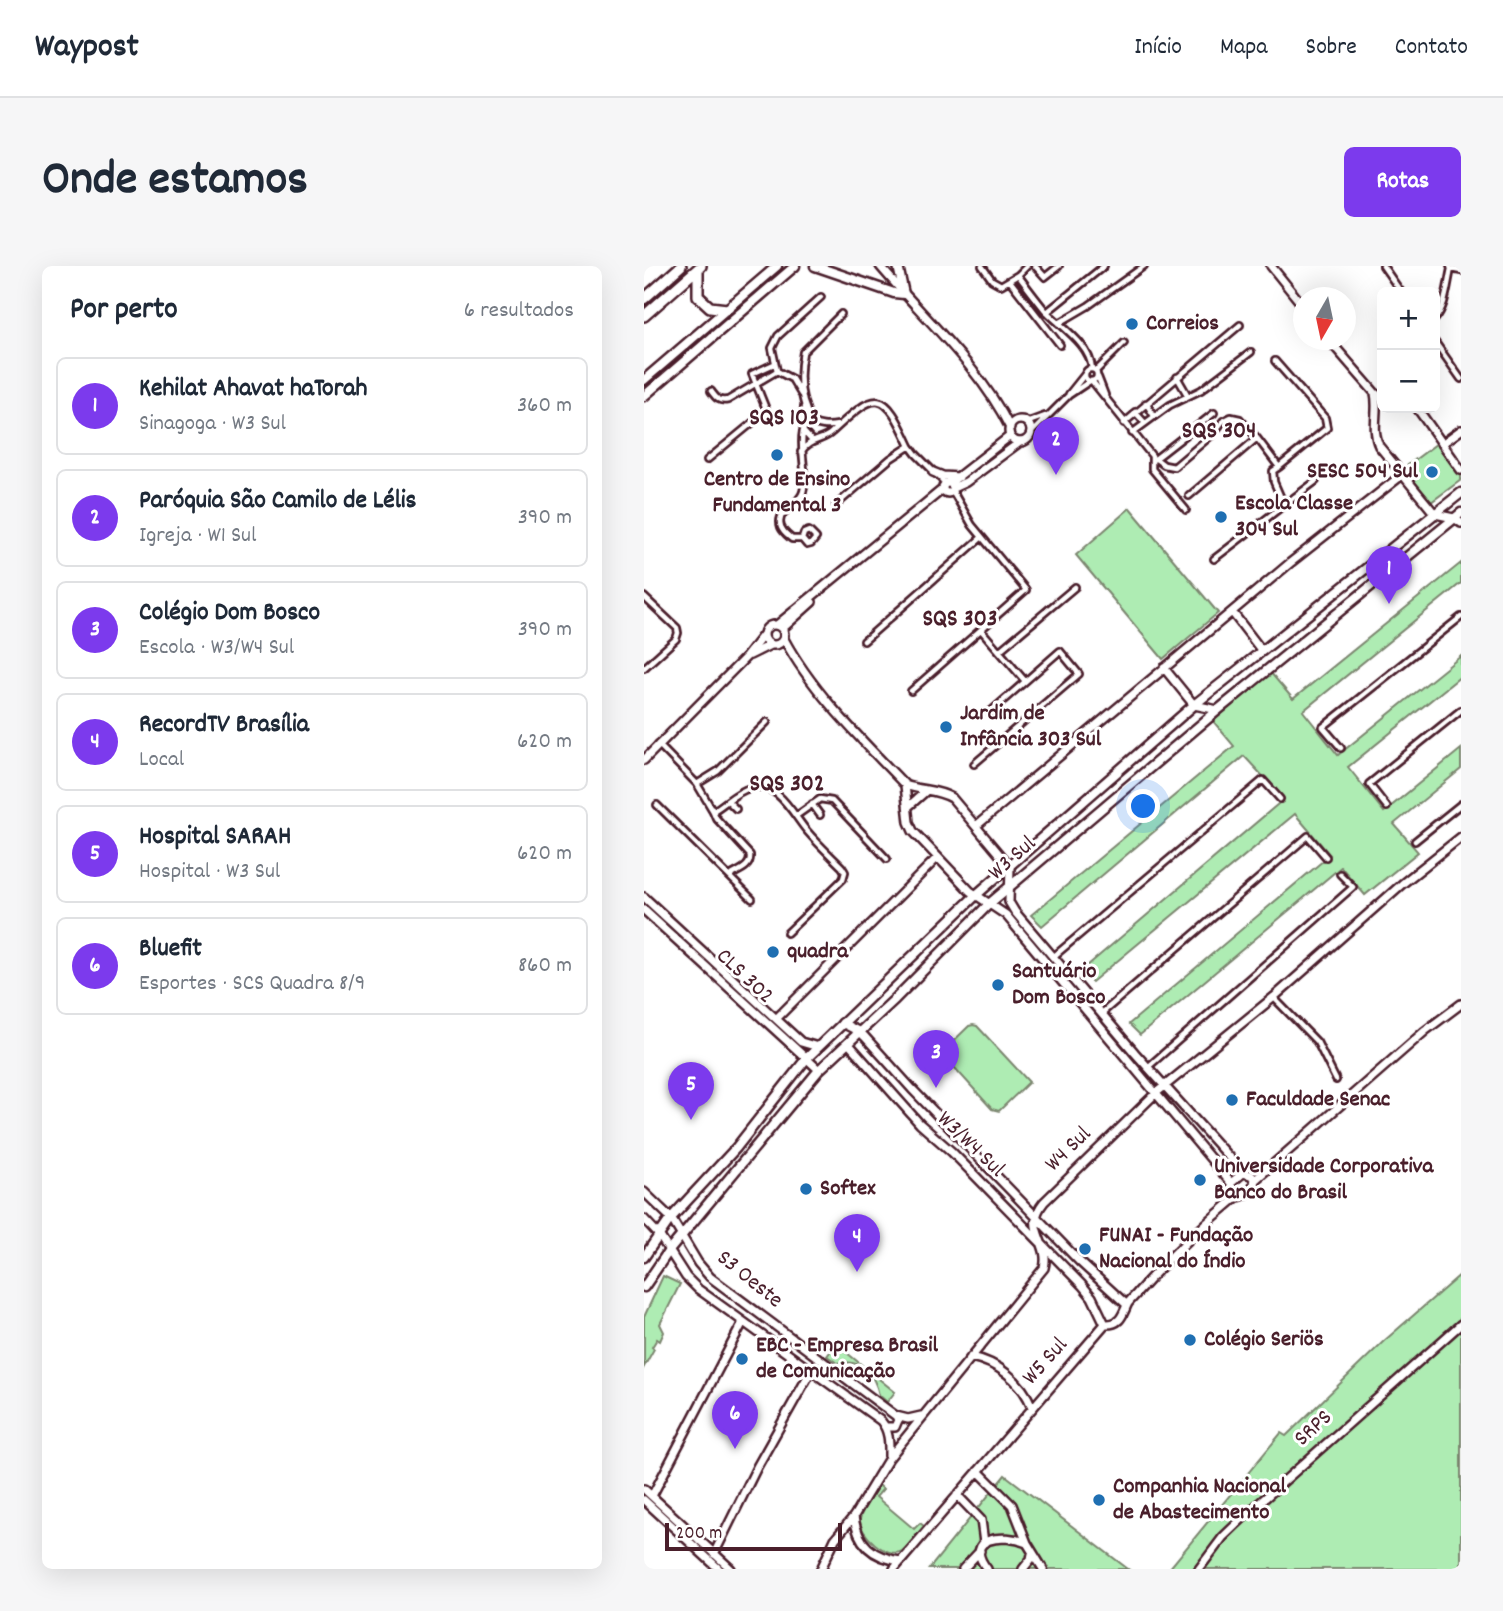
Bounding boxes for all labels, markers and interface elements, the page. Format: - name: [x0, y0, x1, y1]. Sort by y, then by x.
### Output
- text: Waypost: [35, 25, 139, 72]
- text: Início: [1134, 31, 1182, 65]
- text: Mapa: [1220, 31, 1268, 65]
- text: Sobre: [1306, 31, 1357, 65]
- text: Contato: [1395, 31, 1468, 65]
- text: Onde estamos: [42, 147, 308, 217]
- button: Rotas: [1344, 147, 1461, 217]
- north arrow: [1293, 287, 1356, 350]
- map controls: [1377, 287, 1440, 413]
- button: +: [1377, 287, 1440, 350]
- text: Por perto: [70, 290, 178, 333]
- text: 6 resultados: [464, 295, 574, 328]
- place label: Correios: [1146, 308, 1219, 341]
- marker: Correios: [1124, 316, 1140, 332]
- button: −: [1377, 350, 1440, 413]
- text: Kehilat Ahavat haTorah: [139, 371, 367, 408]
- text: 1: [92, 390, 98, 423]
- text: 360 m: [517, 390, 572, 423]
- district label: SQS 103: [749, 402, 819, 436]
- text: Sinagoga · W3 Sul: [139, 408, 286, 441]
- district label: SQS 304: [1182, 415, 1256, 449]
- pin: 2: [1033, 417, 1079, 475]
- marker: Centro de Ensino Fundamental 3: [769, 447, 785, 463]
- place label: SESC 504 Sul: [1307, 456, 1419, 489]
- place label: Centro de Ensino Fundamental 3: [704, 464, 850, 523]
- marker: SESC 504 Sul: [1424, 464, 1440, 480]
- text: Paróquia São Camilo de Lélis: [139, 483, 417, 520]
- place label: Escola Classe 304 Sul: [1235, 488, 1353, 547]
- text: 2: [90, 502, 100, 535]
- text: 390 m: [518, 502, 572, 535]
- marker: Escola Classe 304 Sul: [1213, 509, 1229, 525]
- text: Igreja · W1 Sul: [139, 520, 257, 553]
- pin: 1: [1366, 546, 1412, 604]
- text: Colégio Dom Bosco: [139, 595, 320, 632]
- district label: SQS 303: [922, 603, 998, 637]
- text: 3: [90, 614, 100, 647]
- text: 390 m: [518, 614, 572, 647]
- text: Escola · W3/W4 Sul: [139, 632, 294, 665]
- place label: Jardim de Infância 303 Sul: [960, 698, 1102, 757]
- text: RecordTV Brasília: [139, 707, 309, 744]
- marker: Jardim de Infância 303 Sul: [938, 719, 954, 735]
- text: 4: [90, 726, 100, 759]
- text: 620 m: [517, 726, 572, 759]
- text: Local: [139, 744, 184, 777]
- district label: SQS 302: [750, 768, 824, 802]
- your location: [1126, 789, 1160, 823]
- text: Hospital SARAH: [139, 819, 291, 856]
- street label: W3 Sul: [982, 828, 1045, 889]
- text: 5: [90, 838, 100, 871]
- text: 620 m: [517, 838, 572, 871]
- text: Hospital · W3 Sul: [139, 856, 280, 889]
- text: Bluefit: [139, 931, 202, 968]
- place label: quadra: [787, 936, 849, 969]
- street label: CLS 302: [708, 941, 780, 1013]
- marker: quadra: [765, 944, 781, 960]
- text: 6: [89, 950, 101, 983]
- text: 860 m: [518, 950, 572, 983]
- place label: Santuário Dom Bosco: [1012, 956, 1105, 1015]
- text: Esportes · SCS Quadra 8/9: [139, 968, 365, 1001]
- marker: Santuário Dom Bosco: [990, 977, 1006, 993]
- pin: 3: [913, 1030, 959, 1088]
- pin: 5: [668, 1062, 714, 1120]
- place label: Faculdade Senac: [1246, 1084, 1390, 1117]
- marker: Faculdade Senac: [1224, 1092, 1240, 1108]
- street label: W3/W4 Sul: [929, 1104, 1012, 1186]
- street label: W4 Sul: [1038, 1119, 1100, 1180]
- place label: Universidade Corporativa Banco do Brasil: [1214, 1151, 1434, 1210]
- marker: Universidade Corporativa Banco do Brasil: [1192, 1172, 1208, 1188]
- place label: Softex: [820, 1173, 876, 1206]
- marker: Softex: [798, 1181, 814, 1197]
- pin: 4: [834, 1214, 880, 1272]
- place label: FUNAI - Fundação Nacional do Índio: [1099, 1220, 1253, 1279]
- marker: FUNAI - Fundação Nacional do Índio: [1077, 1241, 1093, 1257]
- street label: S3 Oeste: [709, 1243, 789, 1317]
- place label: Colégio Seriös: [1204, 1324, 1324, 1357]
- place label: EBC - Empresa Brasil de Comunicação: [756, 1330, 938, 1389]
- street label: W5 Sul: [1015, 1330, 1077, 1393]
- marker: Colégio Seriös: [1182, 1332, 1198, 1348]
- marker: EBC - Empresa Brasil de Comunicação: [734, 1351, 750, 1367]
- pin: 6: [712, 1391, 758, 1449]
- street label: SRPS: [1287, 1403, 1341, 1455]
- place label: Companhia Nacional de Abastecimento: [1113, 1471, 1286, 1530]
- marker: Companhia Nacional de Abastecimento: [1091, 1492, 1107, 1508]
- scale bar: [665, 1520, 842, 1552]
- text: 200 m: [676, 1521, 722, 1548]

